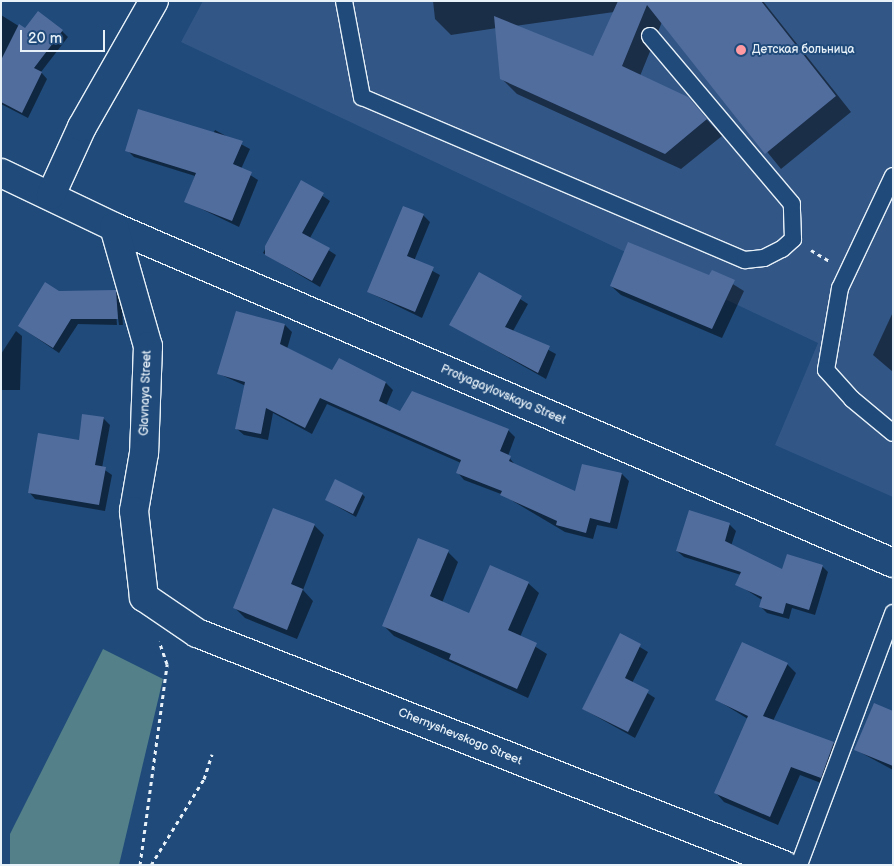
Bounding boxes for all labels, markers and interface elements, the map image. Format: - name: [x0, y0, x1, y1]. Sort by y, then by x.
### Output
- scale bar: [22, 20, 108, 52]
- text: 20 m: [28, 29, 62, 48]
- marker: Детская больница: [734, 43, 748, 57]
- place label: Детская больница: [752, 43, 855, 57]
- street label: Glavnaya Street: [137, 350, 155, 436]
- street label: Protyagaylovskaya Street: [438, 362, 568, 428]
- street label: Chernyshevskogo Street: [396, 706, 524, 768]

